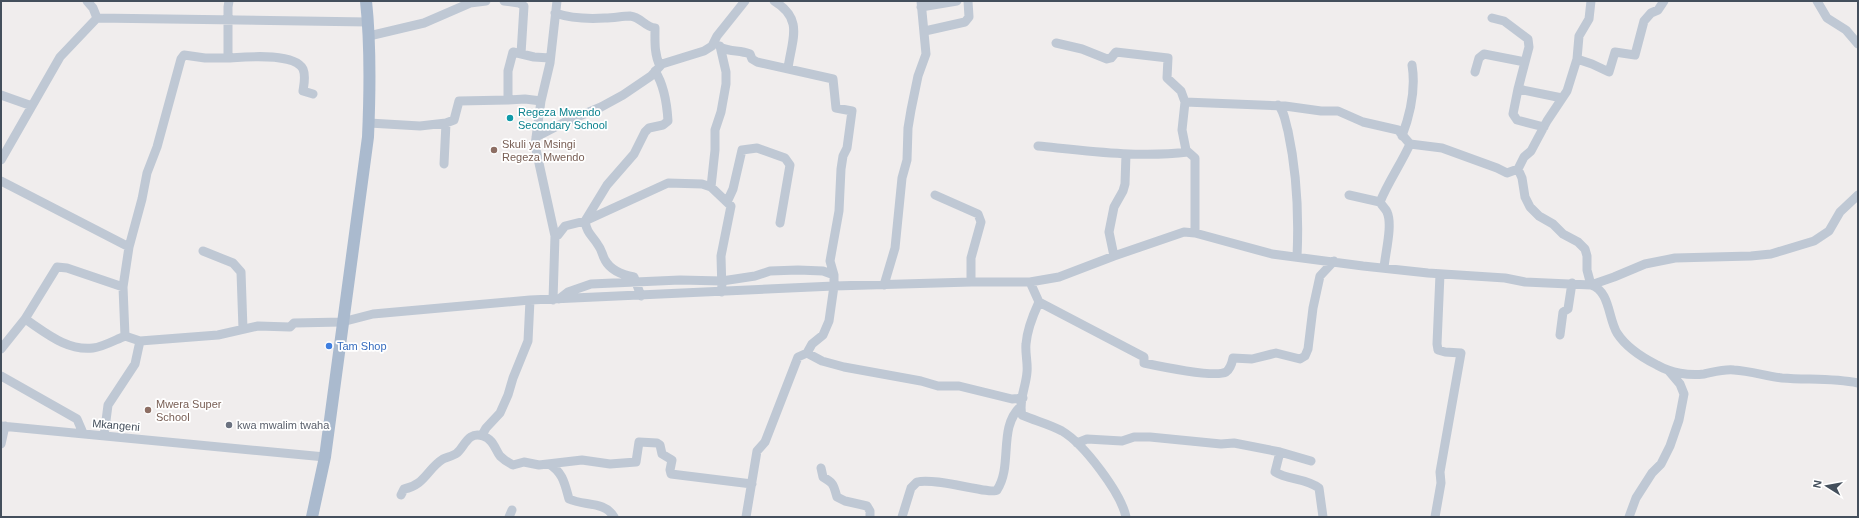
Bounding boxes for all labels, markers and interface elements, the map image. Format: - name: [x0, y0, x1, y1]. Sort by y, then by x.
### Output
- place label: Regeza Mwendo Secondary School: [518, 106, 607, 131]
- marker: Regeza Mwendo Secondary School: [505, 113, 515, 123]
- place label: Skuli ya Msingi Regeza Mwendo: [502, 138, 585, 163]
- marker: Skuli ya Msingi Regeza Mwendo: [489, 145, 499, 155]
- place label: Tam Shop: [337, 340, 387, 352]
- marker: Tam Shop: [324, 341, 334, 351]
- place label: Mwera Super School: [156, 398, 222, 423]
- marker: Mwera Super School: [143, 405, 153, 415]
- street label: Mkangeni: [92, 417, 140, 433]
- place label: kwa mwalim twaha: [237, 419, 330, 431]
- marker: kwa mwalim twaha: [224, 420, 234, 430]
- north arrow: [1807, 466, 1847, 506]
- text: N: [1811, 479, 1824, 489]

